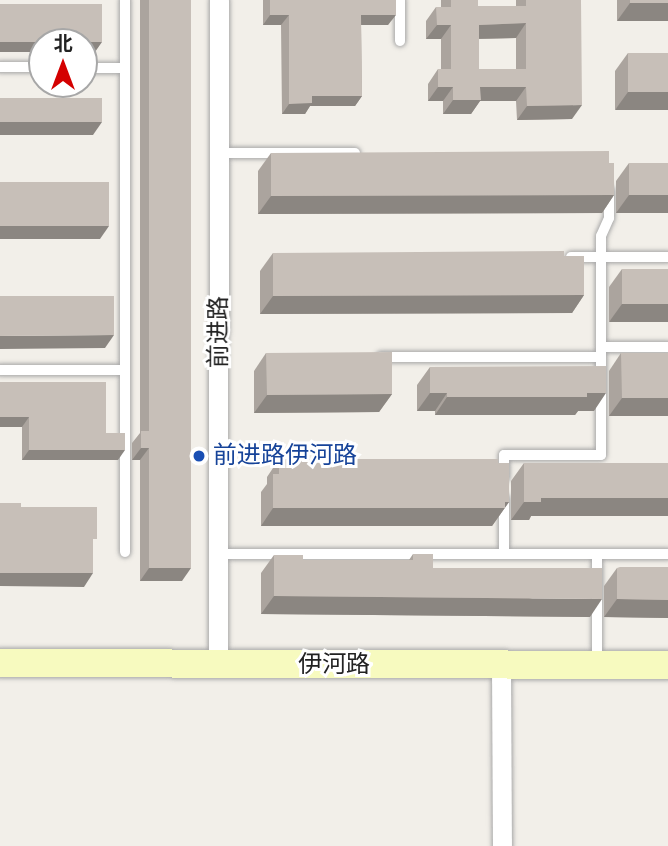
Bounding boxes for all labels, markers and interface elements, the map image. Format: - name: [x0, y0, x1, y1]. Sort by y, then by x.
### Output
- north arrow: [28, 28, 98, 98]
- text: 北: [53, 31, 73, 57]
- street label: 前进路: [205, 296, 233, 368]
- place label: 前进路伊河路: [213, 442, 357, 470]
- marker: 前进路伊河路: [191, 448, 207, 464]
- street label: 伊河路: [298, 651, 370, 679]

